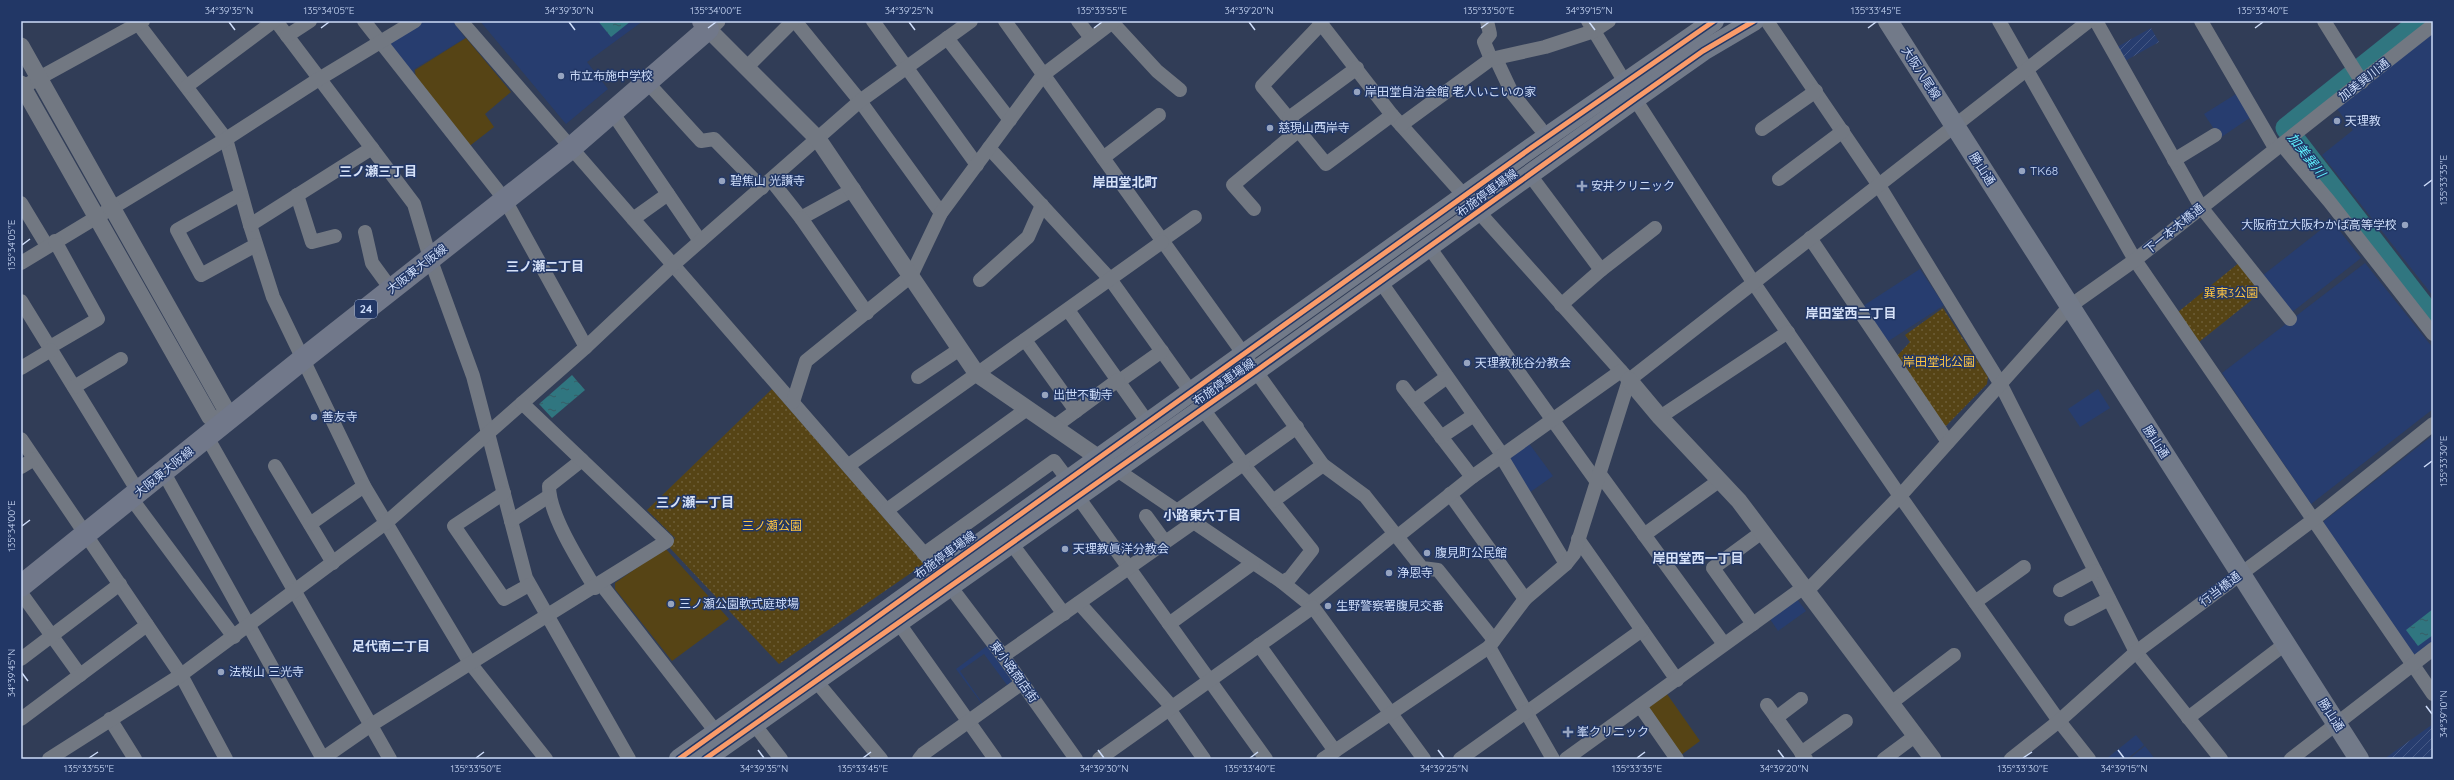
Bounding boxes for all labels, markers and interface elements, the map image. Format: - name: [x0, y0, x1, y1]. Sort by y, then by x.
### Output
- text: 34°39'35"N: [205, 4, 253, 17]
- text: 135°34'05"E: [303, 4, 355, 17]
- text: 34°39'30"N: [545, 4, 593, 17]
- text: 135°34'00"E: [690, 4, 742, 17]
- text: 34°39'25"N: [885, 4, 933, 17]
- text: 135°33'55"E: [1077, 4, 1128, 17]
- text: 34°39'20"N: [1224, 4, 1274, 17]
- text: 135°33'50"E: [1463, 4, 1515, 17]
- text: 34°39'15"N: [1566, 4, 1612, 17]
- text: 135°33'45"E: [1851, 4, 1902, 17]
- text: 135°33'40"E: [2238, 4, 2289, 17]
- street label: 大阪八尾線: [1899, 43, 1944, 102]
- street label: 加美巽川通: [2335, 55, 2392, 104]
- place label: 市立布施中学校: [569, 68, 653, 83]
- marker: 市立布施中学校: [556, 71, 566, 81]
- place label: 岸田堂自治会館 老人いこいの家: [1365, 84, 1536, 99]
- marker: 岸田堂自治会館 老人いこいの家: [1352, 87, 1362, 97]
- place label: 天理教: [2345, 113, 2381, 128]
- marker: 天理教: [2332, 116, 2342, 126]
- place label: 慈現山西岸寺: [1278, 120, 1350, 135]
- marker: 慈現山西岸寺: [1265, 123, 1275, 133]
- water label: 加美巽川: [2285, 130, 2331, 182]
- street label: 勝山通: [1966, 150, 1999, 188]
- text: 135°33'35"E: [2437, 155, 2450, 205]
- district label: 三ノ瀬三丁目: [339, 163, 417, 179]
- place label: TK68: [2030, 163, 2058, 178]
- street label: 布施停車場線: [1453, 165, 1520, 220]
- marker: TK68: [2017, 166, 2027, 176]
- place label: 碧焦山 光讃寺: [730, 173, 805, 188]
- district label: 岸田堂北町: [1092, 174, 1158, 190]
- marker: 碧焦山 光讃寺: [717, 176, 727, 186]
- place label: 安井クリニック: [1591, 178, 1675, 193]
- marker: 安井クリニック: [1576, 180, 1588, 192]
- street label: 下一本木橋通: [2141, 200, 2206, 257]
- place label: 大阪府立大阪わかば高等学校: [2241, 217, 2397, 232]
- text: 135°34'05"E: [5, 219, 18, 271]
- marker: 大阪府立大阪わかば高等学校: [2400, 220, 2410, 230]
- street label: 大阪東大阪線: [384, 241, 450, 297]
- district label: 三ノ瀬二丁目: [506, 258, 584, 274]
- park label: 巽東3公園: [2204, 285, 2258, 300]
- road number: 24: [355, 300, 377, 318]
- district label: 岸田堂西二丁目: [1805, 305, 1897, 321]
- park label: 岸田堂北公園: [1903, 354, 1975, 369]
- street label: 布施停車場線: [1190, 355, 1258, 408]
- place label: 天理教桃谷分教会: [1475, 355, 1571, 370]
- marker: 天理教桃谷分教会: [1462, 358, 1472, 368]
- place label: 出世不動寺: [1053, 387, 1113, 402]
- marker: 出世不動寺: [1040, 390, 1050, 400]
- place label: 善友寺: [322, 409, 358, 424]
- marker: 善友寺: [309, 412, 319, 422]
- street label: 勝山通: [2140, 423, 2173, 461]
- text: 135°33'30"E: [2437, 435, 2450, 486]
- street label: 大阪東大阪線: [131, 443, 196, 500]
- district label: 三ノ瀬一丁目: [656, 494, 734, 510]
- text: 135°34'00"E: [5, 500, 18, 552]
- district label: 小路東六丁目: [1163, 507, 1241, 523]
- park label: 三ノ瀬公園: [742, 518, 802, 533]
- street label: 布施停車場線: [911, 527, 978, 582]
- place label: 天理教眞洋分教会: [1073, 541, 1169, 556]
- marker: 天理教眞洋分教会: [1060, 544, 1070, 554]
- place label: 腹見町公民館: [1435, 545, 1507, 560]
- marker: 腹見町公民館: [1422, 548, 1432, 558]
- district label: 岸田堂西一丁目: [1652, 550, 1744, 566]
- place label: 浄恩寺: [1397, 565, 1433, 580]
- marker: 浄恩寺: [1384, 568, 1394, 578]
- street label: 行当橋通: [2196, 568, 2243, 609]
- place label: 三ノ瀬公園軟式庭球場: [679, 596, 799, 611]
- place label: 生野警察署腹見交番: [1336, 598, 1444, 613]
- marker: 三ノ瀬公園軟式庭球場: [666, 599, 676, 609]
- marker: 生野警察署腹見交番: [1323, 601, 1333, 611]
- district label: 足代南二丁目: [352, 638, 430, 654]
- street label: 東小路商店街: [987, 638, 1042, 705]
- text: 34°39'45"N: [5, 649, 18, 697]
- place label: 法桜山 三光寺: [229, 664, 304, 679]
- marker: 法桜山 三光寺: [216, 667, 226, 677]
- text: 34°39'10"N: [2437, 690, 2450, 738]
- street label: 勝山通: [2315, 696, 2348, 734]
- place label: 峯クリニック: [1577, 724, 1649, 739]
- marker: 峯クリニック: [1562, 726, 1574, 738]
- text: 135°33'55"E: [64, 762, 115, 775]
- text: 135°33'50"E: [450, 762, 502, 775]
- text: 34°39'35"N: [740, 762, 788, 775]
- text: 135°33'45"E: [838, 762, 889, 775]
- text: 34°39'30"N: [1080, 762, 1128, 775]
- text: 135°33'40"E: [1225, 762, 1276, 775]
- text: 34°39'25"N: [1420, 762, 1468, 775]
- text: 135°33'35"E: [1612, 762, 1662, 775]
- text: 34°39'20"N: [1759, 762, 1809, 775]
- text: 135°33'30"E: [1998, 762, 2049, 775]
- text: 34°39'15"N: [2101, 762, 2147, 775]

